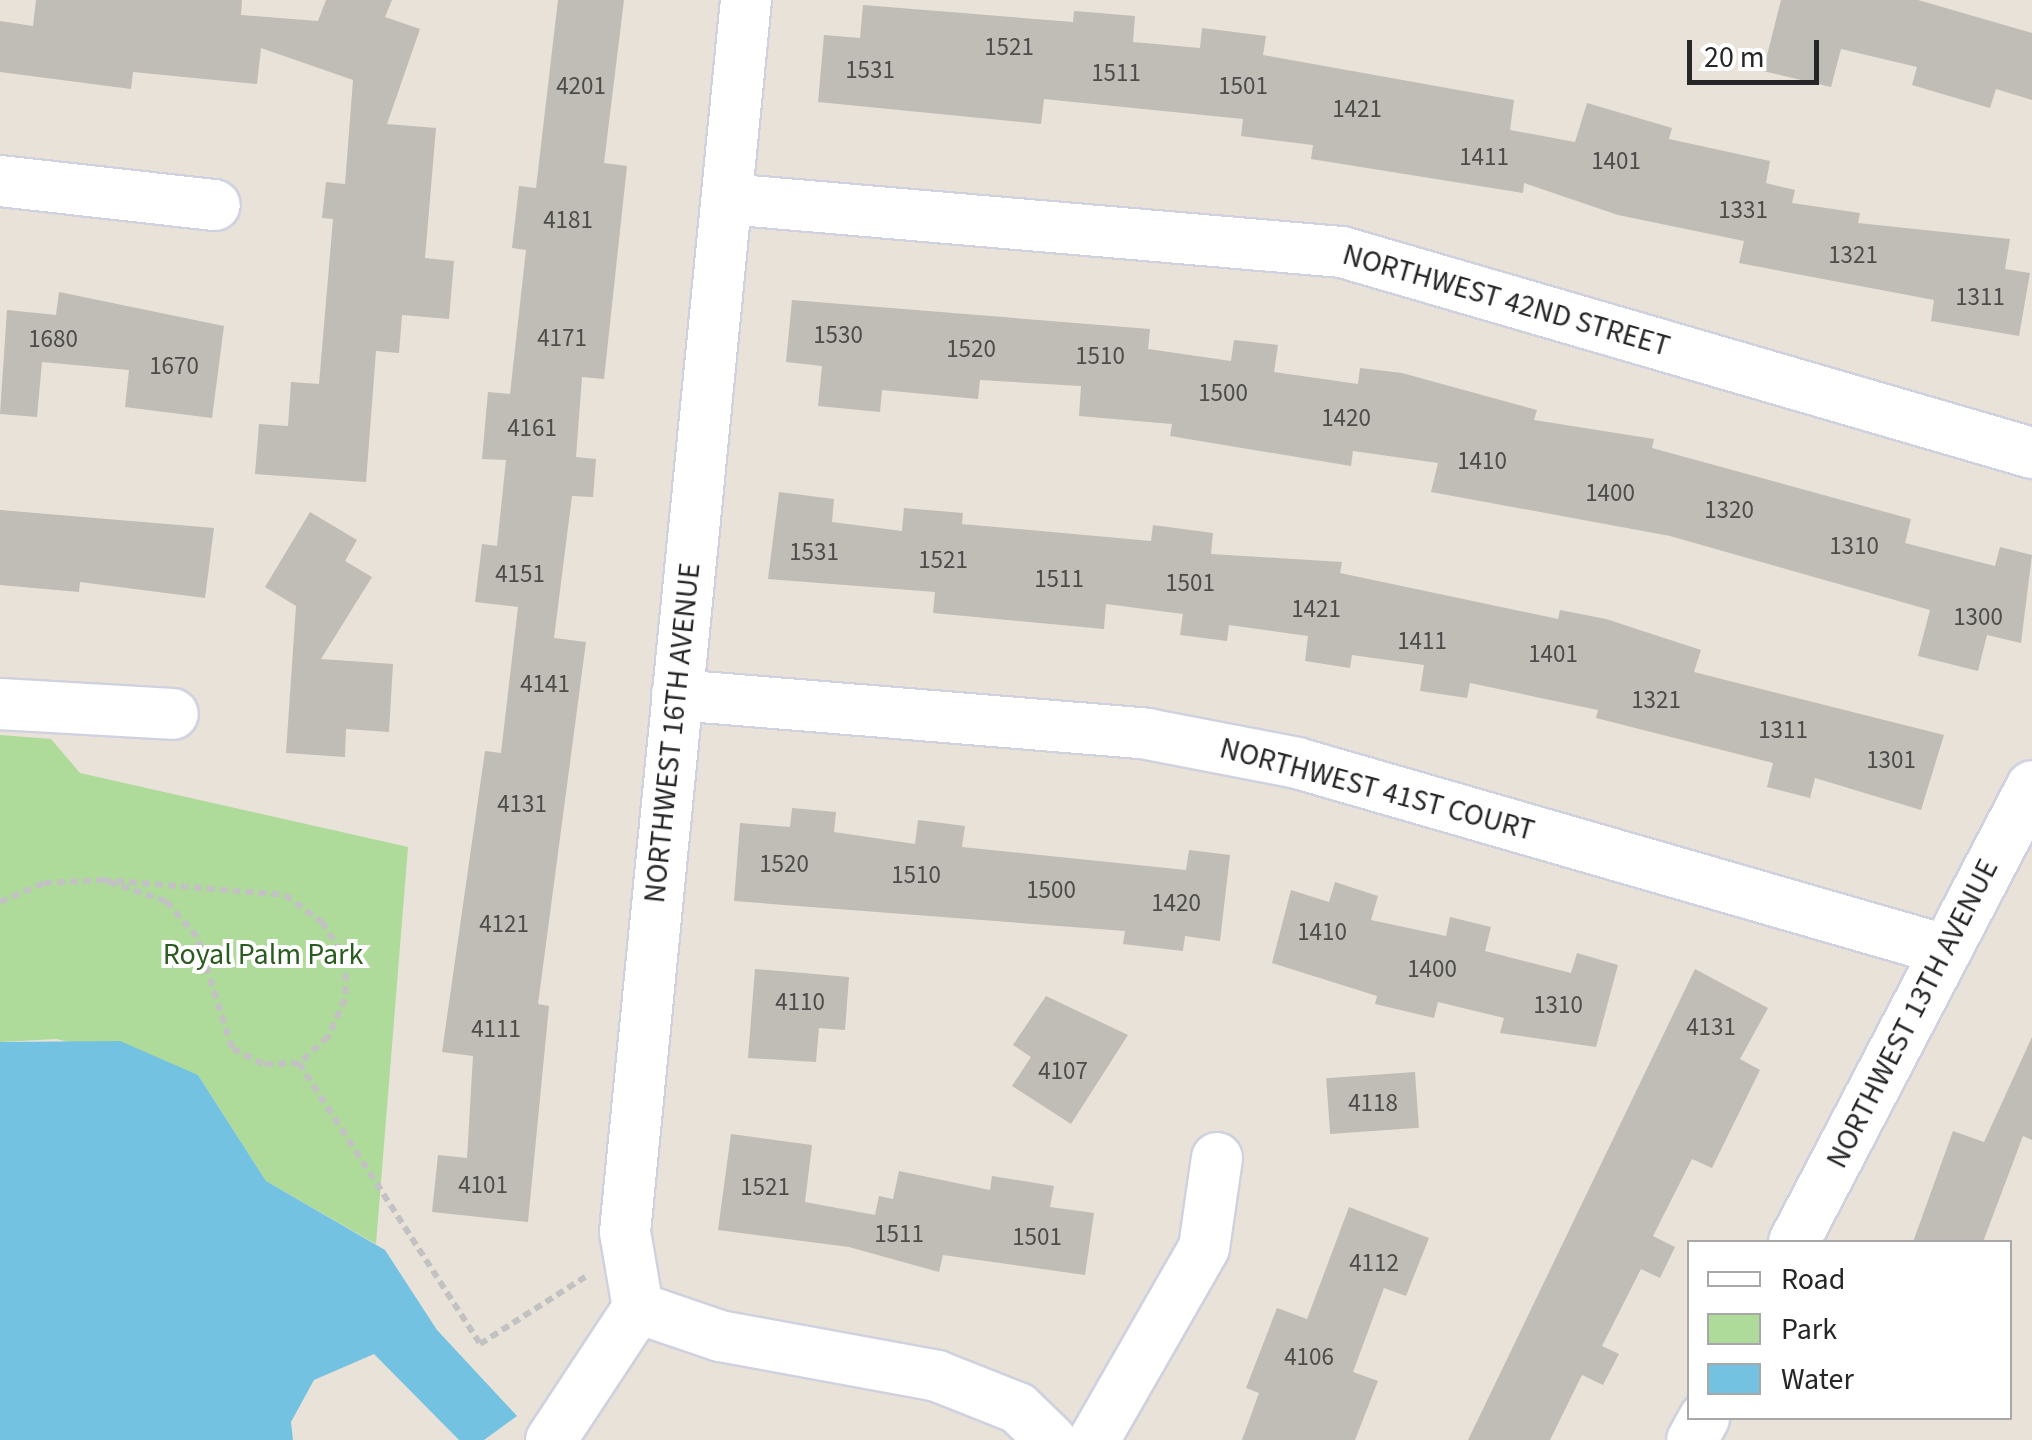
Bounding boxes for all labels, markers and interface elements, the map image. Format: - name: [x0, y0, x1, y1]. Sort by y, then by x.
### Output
- scale bar: [1692, 20, 1824, 82]
- house number: 1521: [984, 32, 1034, 62]
- text: 20 m: [1704, 36, 1765, 79]
- house number: 1531: [845, 55, 895, 85]
- house number: 1511: [1091, 58, 1141, 88]
- house number: 4201: [556, 71, 606, 101]
- house number: 1501: [1218, 71, 1268, 101]
- house number: 1421: [1332, 94, 1382, 124]
- house number: 1411: [1459, 142, 1509, 172]
- house number: 1401: [1591, 146, 1641, 176]
- house number: 1331: [1718, 195, 1768, 225]
- house number: 4181: [543, 205, 593, 235]
- street label: NORTHWEST 42ND STREET: [1338, 237, 1674, 365]
- house number: 1321: [1828, 240, 1878, 270]
- house number: 1311: [1955, 282, 2005, 312]
- house number: 1530: [813, 320, 863, 350]
- house number: 4171: [537, 323, 587, 353]
- house number: 1680: [28, 324, 78, 354]
- house number: 1520: [946, 334, 996, 364]
- house number: 1510: [1075, 341, 1125, 371]
- house number: 1670: [149, 351, 199, 381]
- house number: 1500: [1198, 378, 1248, 408]
- house number: 1420: [1321, 403, 1371, 433]
- house number: 4161: [507, 413, 557, 443]
- house number: 1410: [1457, 446, 1507, 476]
- house number: 1400: [1585, 478, 1635, 508]
- house number: 1320: [1704, 495, 1754, 525]
- house number: 1310: [1829, 531, 1879, 561]
- house number: 1531: [789, 537, 839, 567]
- house number: 1521: [918, 545, 968, 575]
- house number: 4151: [495, 559, 545, 589]
- street label: NORTHWEST 16TH AVENUE: [637, 561, 709, 905]
- house number: 1511: [1034, 564, 1084, 594]
- house number: 1501: [1165, 568, 1215, 598]
- house number: 1421: [1291, 594, 1341, 624]
- house number: 1300: [1953, 602, 2003, 632]
- house number: 1411: [1397, 626, 1447, 656]
- house number: 1401: [1528, 639, 1578, 669]
- house number: 4141: [520, 669, 570, 699]
- house number: 1321: [1631, 685, 1681, 715]
- house number: 1311: [1758, 715, 1808, 745]
- street label: NORTHWEST 41ST COURT: [1216, 731, 1538, 849]
- house number: 1301: [1866, 745, 1916, 775]
- house number: 4131: [497, 789, 547, 819]
- house number: 1520: [759, 849, 809, 879]
- street label: NORTHWEST 13TH AVENUE: [1819, 854, 2007, 1174]
- house number: 1510: [891, 860, 941, 890]
- house number: 1500: [1026, 875, 1076, 905]
- house number: 1420: [1151, 888, 1201, 918]
- house number: 4121: [479, 909, 529, 939]
- house number: 1410: [1297, 917, 1347, 947]
- park label: Royal Palm Park: [163, 937, 363, 973]
- house number: 1400: [1407, 954, 1457, 984]
- house number: 4110: [775, 987, 825, 1017]
- house number: 1310: [1533, 990, 1583, 1020]
- house number: 4131: [1686, 1012, 1736, 1042]
- house number: 4111: [471, 1014, 521, 1044]
- house number: 4107: [1038, 1056, 1088, 1086]
- house number: 4118: [1348, 1088, 1398, 1118]
- house number: 4101: [458, 1170, 508, 1200]
- house number: 1521: [740, 1172, 790, 1202]
- house number: 1511: [874, 1219, 924, 1249]
- house number: 1501: [1012, 1222, 1062, 1252]
- legend: [1687, 1240, 2012, 1420]
- house number: 4112: [1349, 1248, 1399, 1278]
- text: Road: [1781, 1258, 1845, 1301]
- text: Park: [1781, 1308, 1837, 1351]
- house number: 4106: [1284, 1342, 1334, 1372]
- text: Water: [1781, 1358, 1854, 1401]

